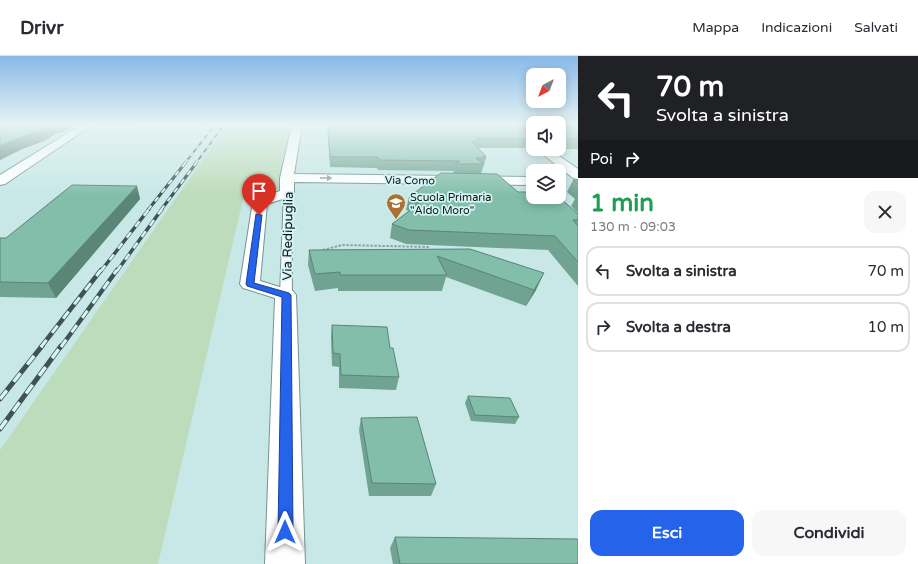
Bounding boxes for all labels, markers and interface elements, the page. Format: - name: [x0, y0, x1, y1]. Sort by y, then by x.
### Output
- text: Drivr: [20, 17, 63, 39]
- text: Mappa: [692, 19, 739, 36]
- text: Indicazioni: [761, 19, 832, 36]
- text: Salvati: [854, 19, 898, 36]
- north arrow: [526, 68, 566, 108]
- map controls: [526, 68, 566, 204]
- text: 70 m: [656, 70, 724, 104]
- icon: left: [590, 72, 642, 124]
- text: Svolta a sinistra: [656, 104, 789, 126]
- button: sound: [526, 116, 566, 156]
- icon: right: [621, 148, 643, 170]
- text: Poi: [590, 150, 613, 168]
- button: layers: [526, 164, 566, 204]
- pin: [242, 174, 276, 215]
- street label: Via Como: [385, 174, 436, 187]
- one-way arrow: [320, 175, 332, 182]
- icon: arrive: [248, 180, 270, 202]
- text: 1 min: [590, 189, 654, 218]
- street label: Via Redipuglia: [279, 191, 297, 281]
- place label: Scuola Primaria "Aldo Moro": [410, 191, 491, 217]
- button: close: [864, 191, 906, 233]
- school or university icon: Scuola Primaria "Aldo Moro": [385, 192, 407, 220]
- text: 130 m · 09:03: [590, 219, 676, 235]
- icon: left: [592, 260, 614, 282]
- text: Svolta a sinistra: [626, 262, 737, 280]
- text: 70 m: [867, 262, 904, 280]
- icon: right: [592, 316, 614, 338]
- text: Svolta a destra: [626, 318, 731, 336]
- text: 10 m: [867, 318, 904, 336]
- button: Esci: [590, 510, 744, 556]
- button: Condividi: [752, 510, 906, 556]
- position arrow: [264, 511, 306, 553]

